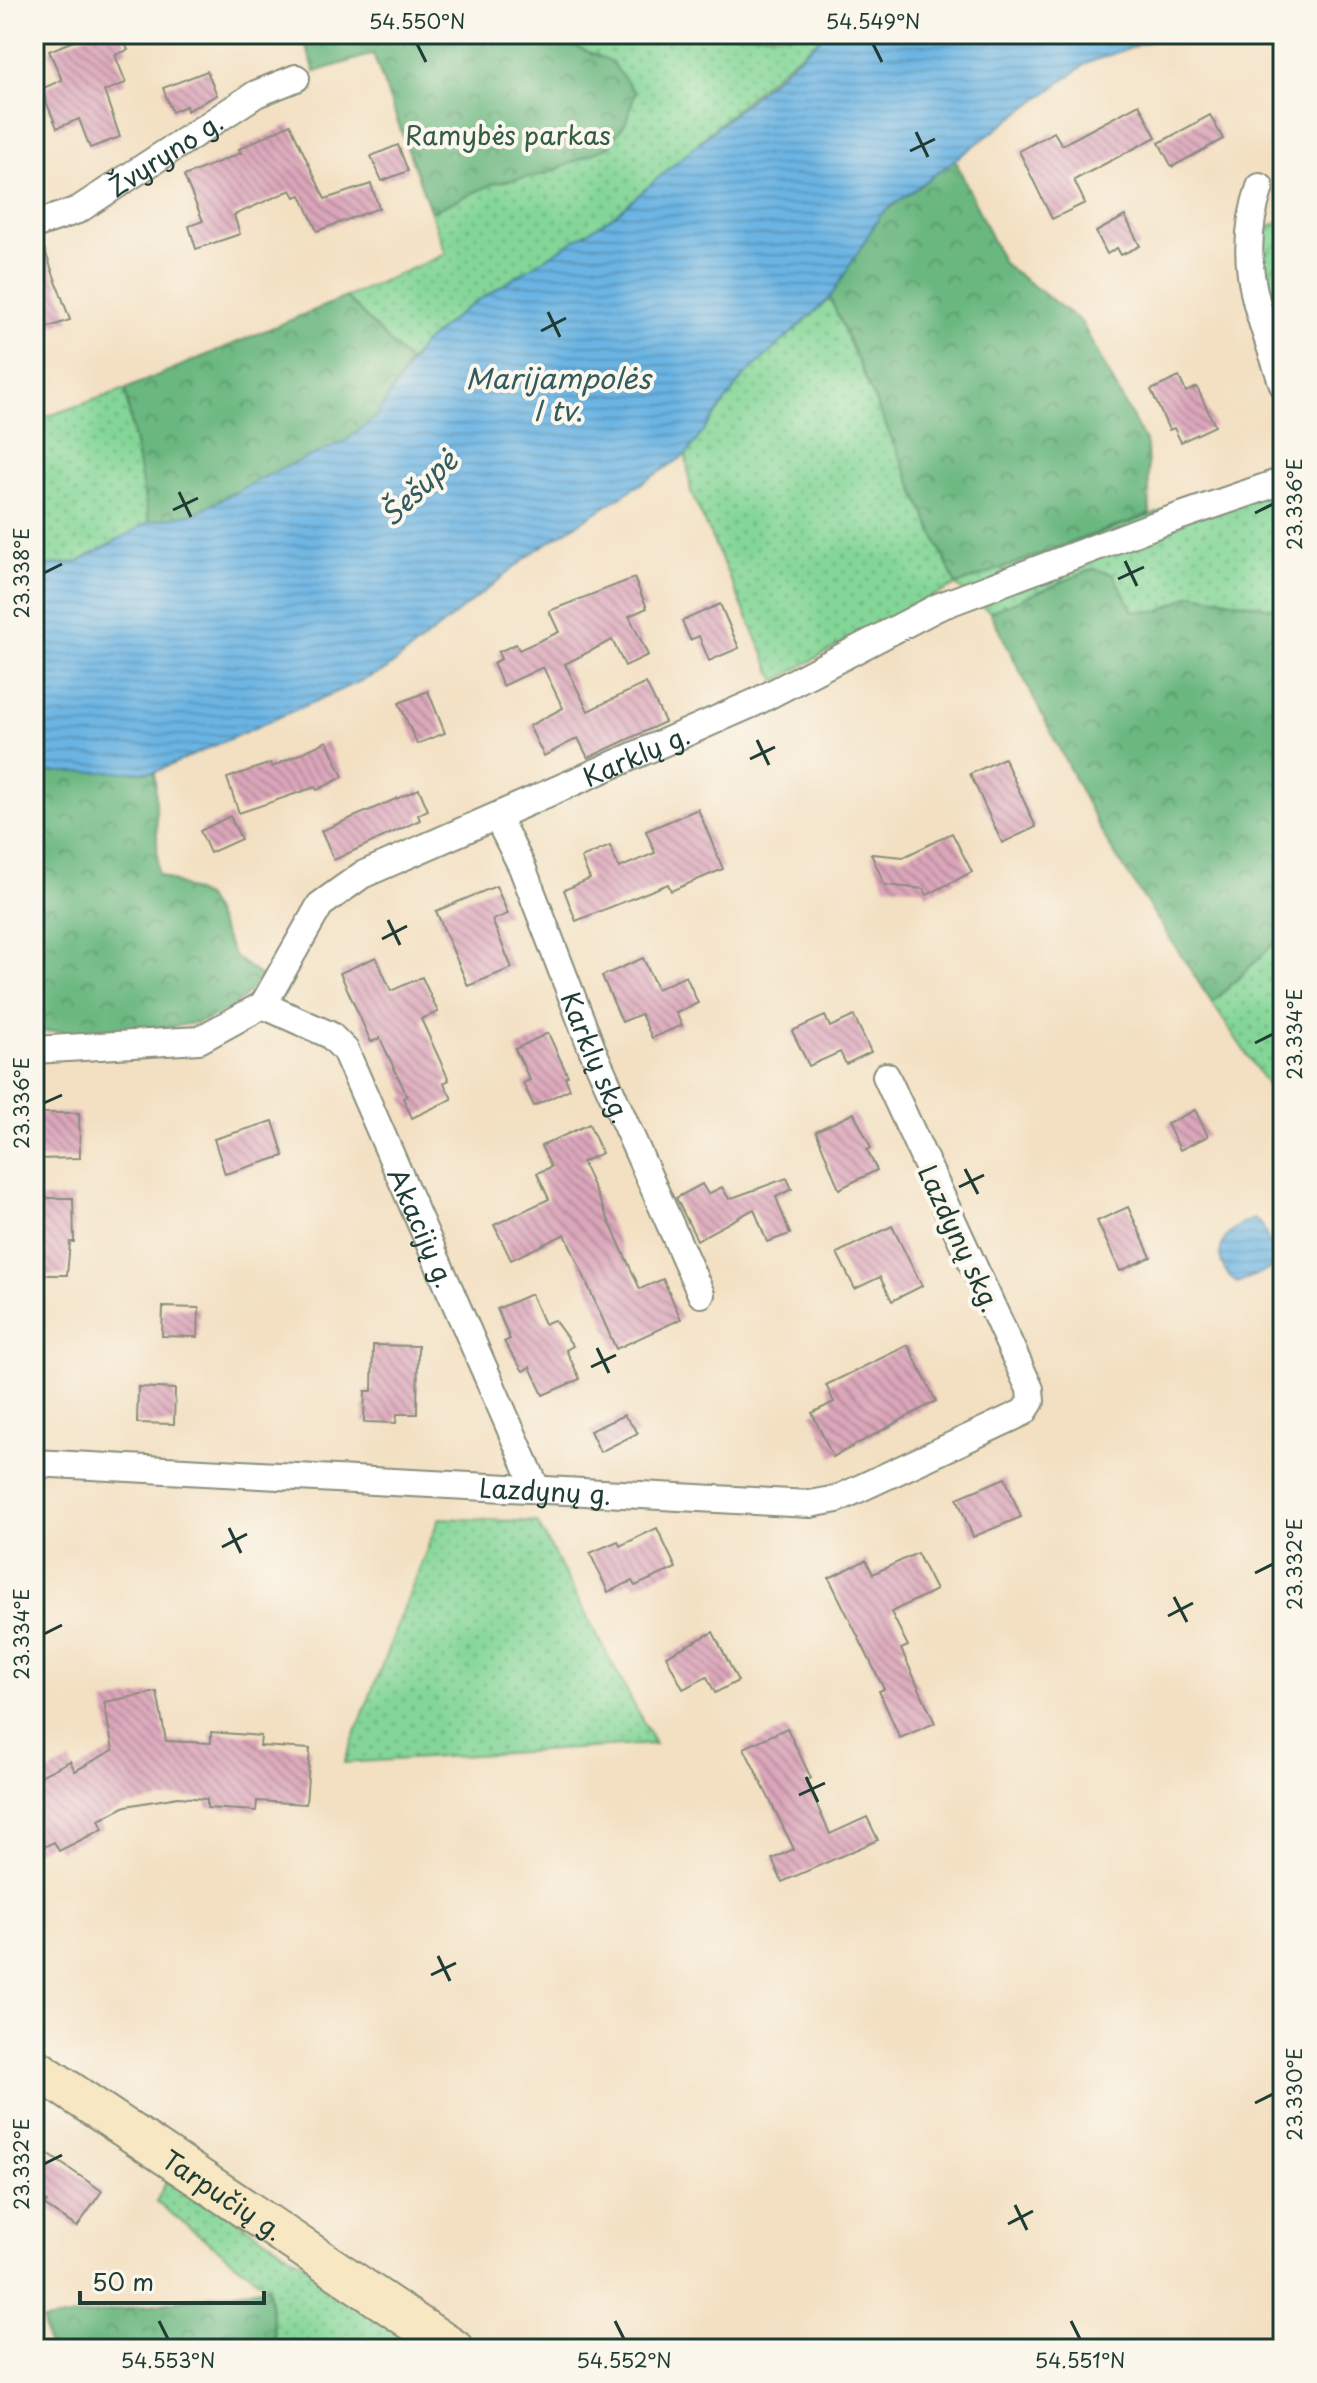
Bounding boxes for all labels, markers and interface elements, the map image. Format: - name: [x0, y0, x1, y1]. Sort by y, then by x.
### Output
- text: 54.550°N: [369, 6, 465, 36]
- text: 54.549°N: [826, 6, 920, 36]
- street label: Žvyryno g.: [99, 102, 230, 205]
- park label: Ramybės parkas: [405, 115, 611, 154]
- water label: Marijampolės I tv.: [466, 356, 653, 431]
- water label: Šešupė: [369, 438, 468, 535]
- text: 23.336°E: [1279, 458, 1309, 550]
- text: 23.338°E: [6, 527, 36, 619]
- street label: Karklų g.: [576, 714, 696, 795]
- street label: Karklų skg.: [552, 985, 642, 1129]
- text: 23.334°E: [1279, 988, 1309, 1080]
- text: 23.336°E: [6, 1057, 36, 1149]
- street label: Lazdynų skg.: [909, 1158, 1011, 1318]
- street label: Akacijų g.: [379, 1161, 466, 1293]
- street label: Lazdynų g.: [478, 1467, 613, 1513]
- text: 23.332°E: [1279, 1518, 1309, 1610]
- text: 23.334°E: [6, 1588, 36, 1680]
- text: 23.330°E: [1279, 2047, 1309, 2141]
- text: 23.332°E: [6, 2118, 36, 2210]
- street label: Tarpučių g.: [155, 2139, 292, 2249]
- scale bar: [80, 2255, 264, 2305]
- text: 50 m: [92, 2263, 154, 2299]
- text: 54.553°N: [121, 2345, 215, 2375]
- text: 54.552°N: [576, 2345, 672, 2375]
- text: 54.551°N: [1034, 2345, 1126, 2375]

